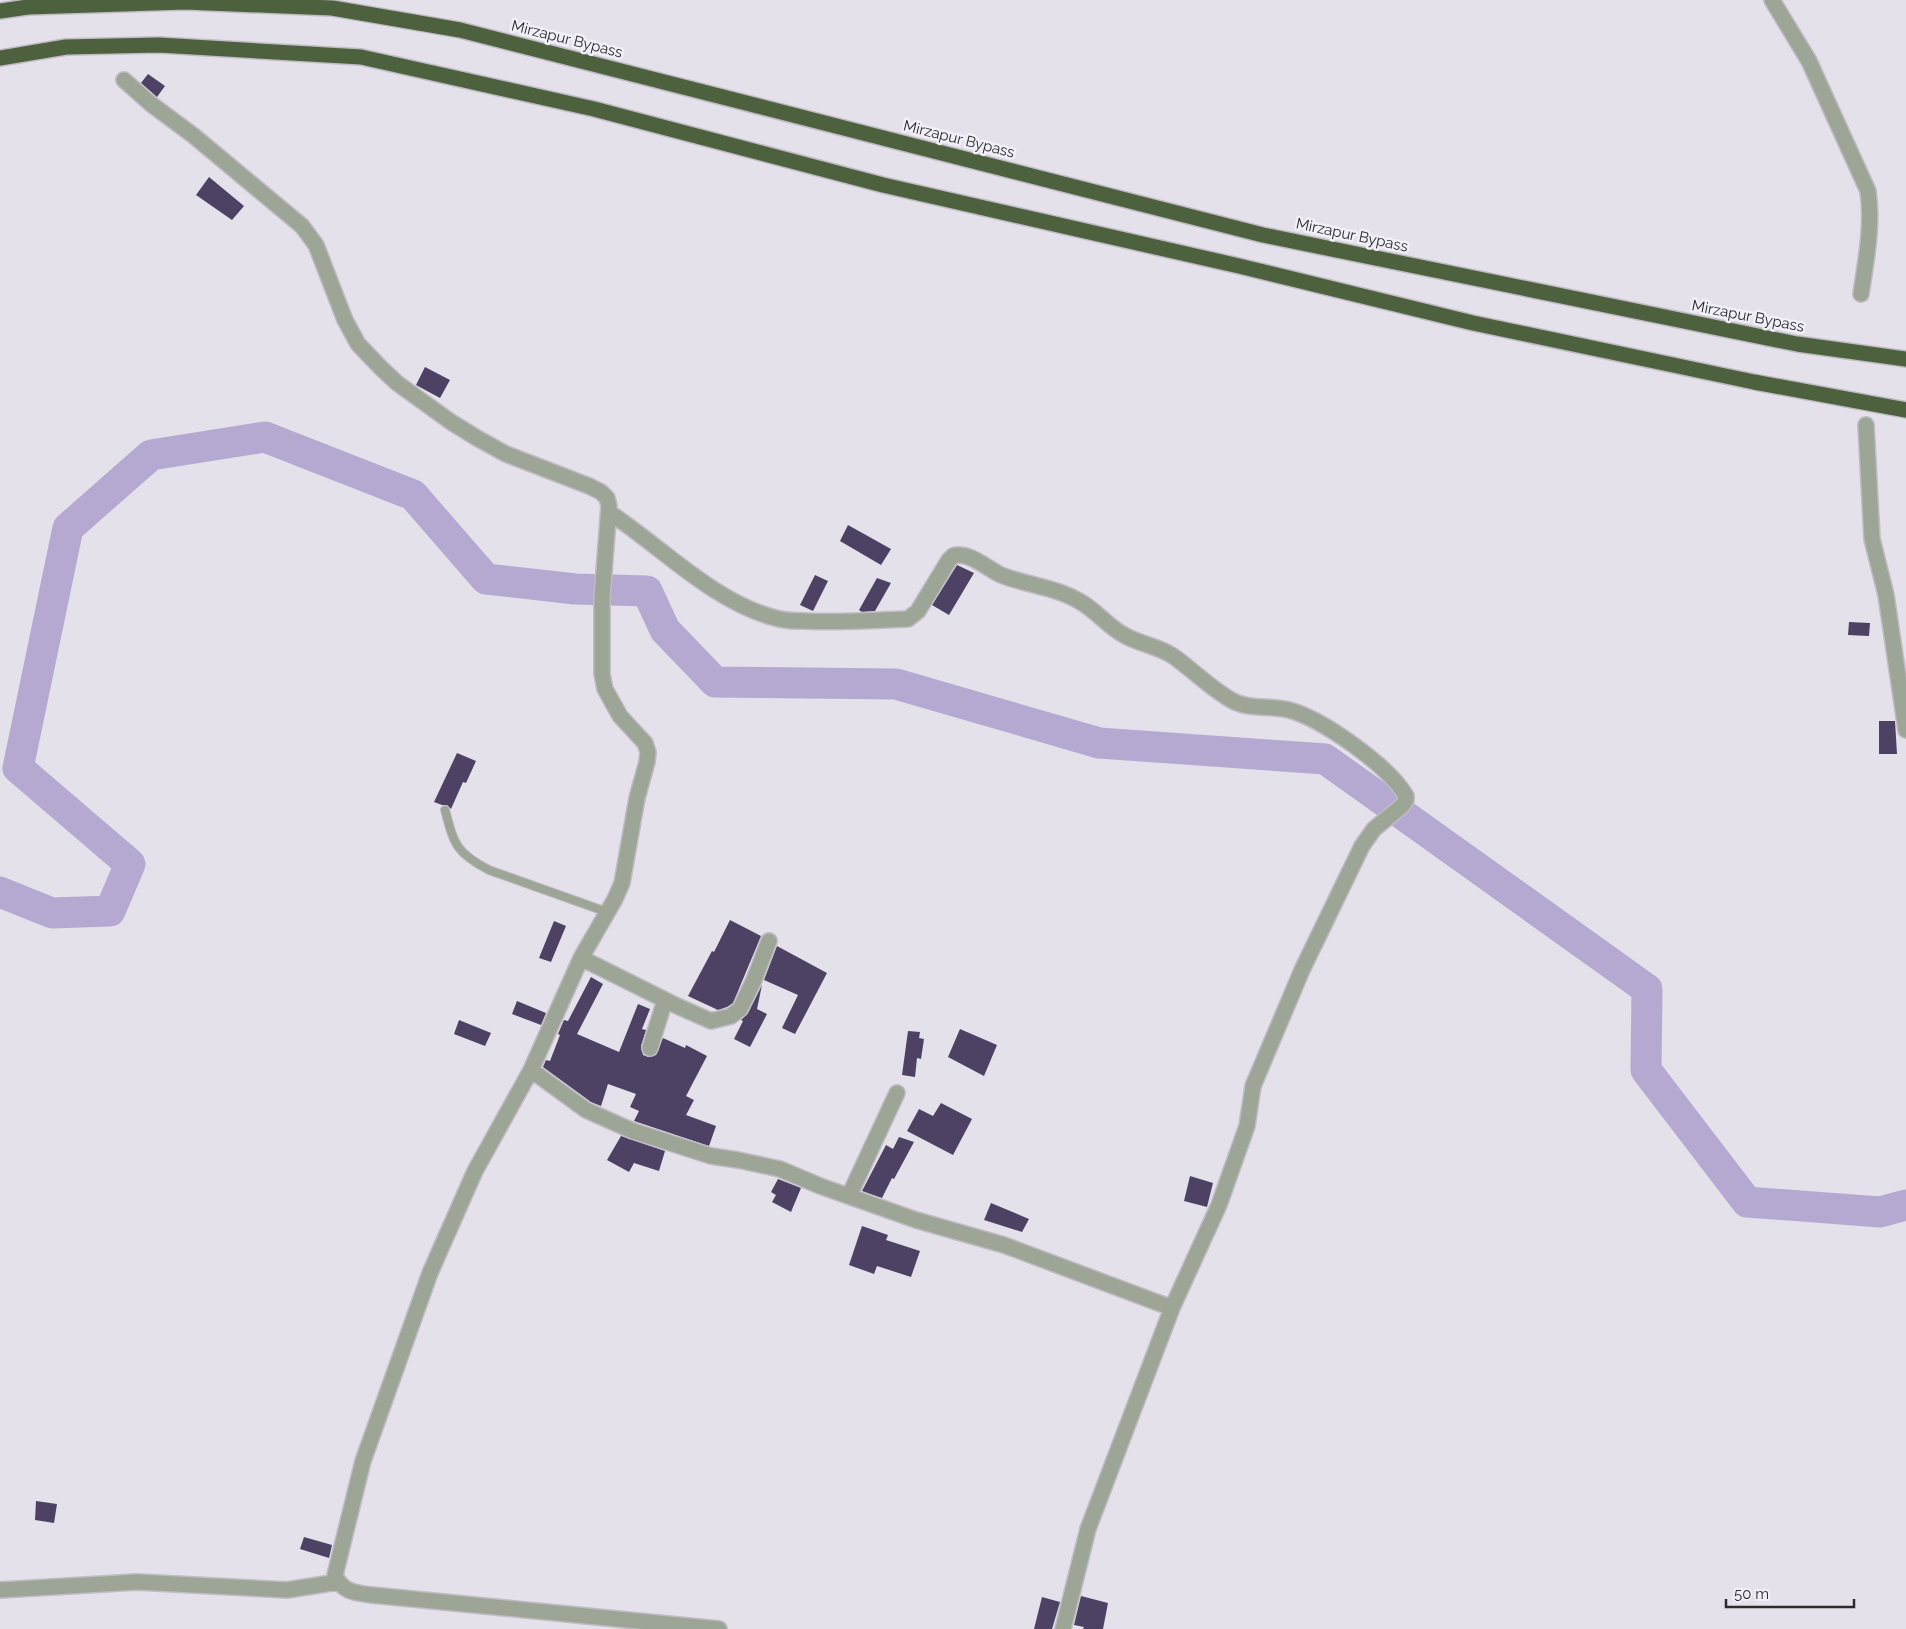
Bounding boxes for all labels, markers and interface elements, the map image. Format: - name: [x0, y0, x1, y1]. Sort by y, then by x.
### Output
- street label: Mirzapur Bypass: [509, 16, 625, 62]
- street label: Mirzapur Bypass: [901, 116, 1017, 162]
- street label: Mirzapur Bypass: [1294, 214, 1410, 256]
- street label: Mirzapur Bypass: [1690, 296, 1806, 336]
- scale bar: [1726, 1576, 1854, 1608]
- text: 50 m: [1734, 1585, 1769, 1603]

